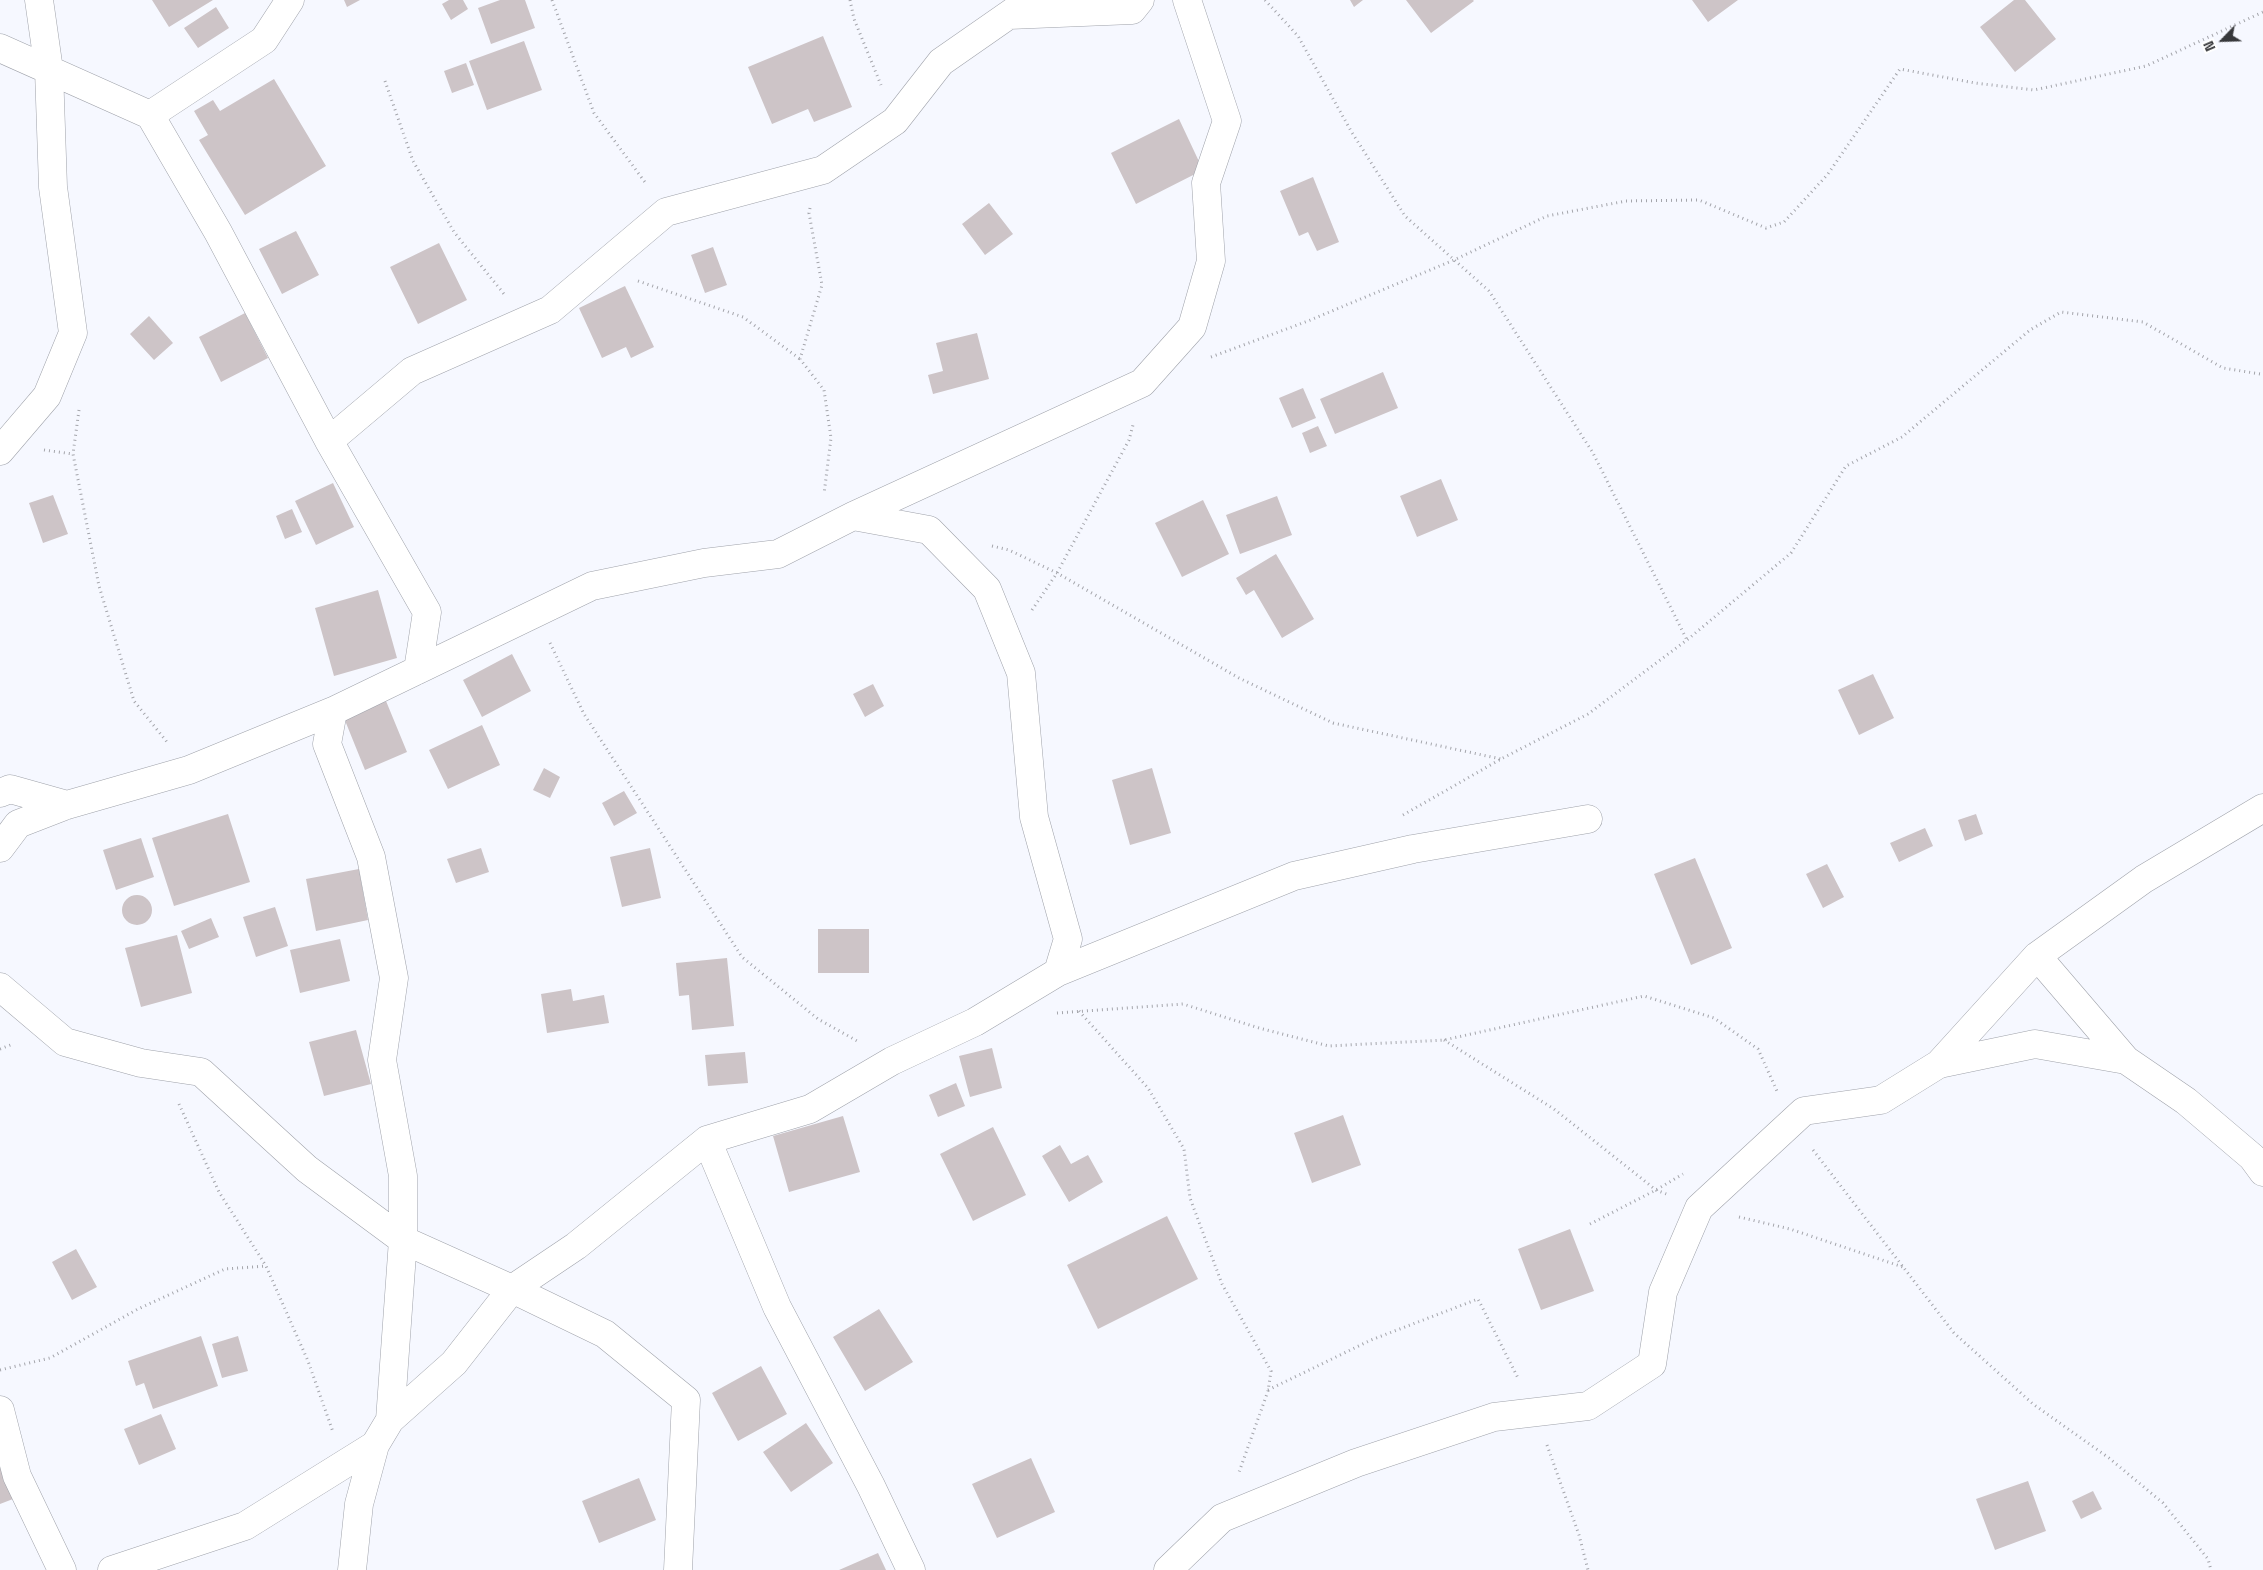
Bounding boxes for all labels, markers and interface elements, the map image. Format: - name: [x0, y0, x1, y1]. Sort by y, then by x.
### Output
- north arrow: [2198, 15, 2248, 65]
- text: N: [2199, 38, 2219, 54]

